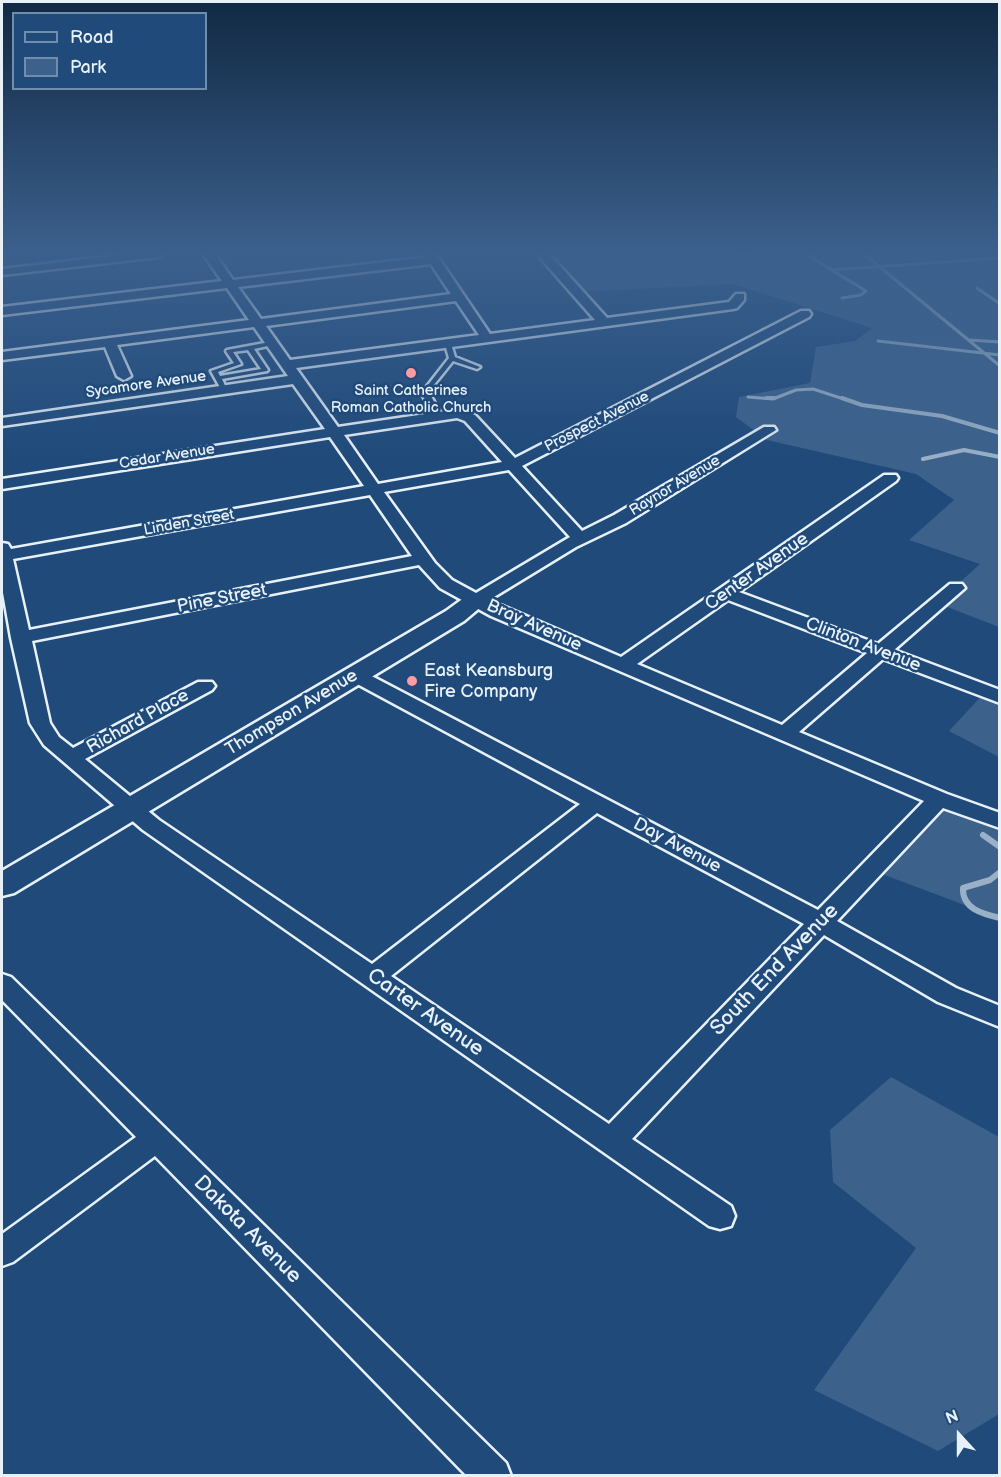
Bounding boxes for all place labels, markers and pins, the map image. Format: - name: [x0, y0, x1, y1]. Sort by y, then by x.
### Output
- marker: Saint Catherines Roman Catholic Church: [404, 366, 418, 380]
- place label: Saint Catherines Roman Catholic Church: [331, 382, 491, 417]
- place label: East Keansburg Fire Company: [424, 660, 553, 702]
- marker: East Keansburg Fire Company: [405, 674, 419, 688]

